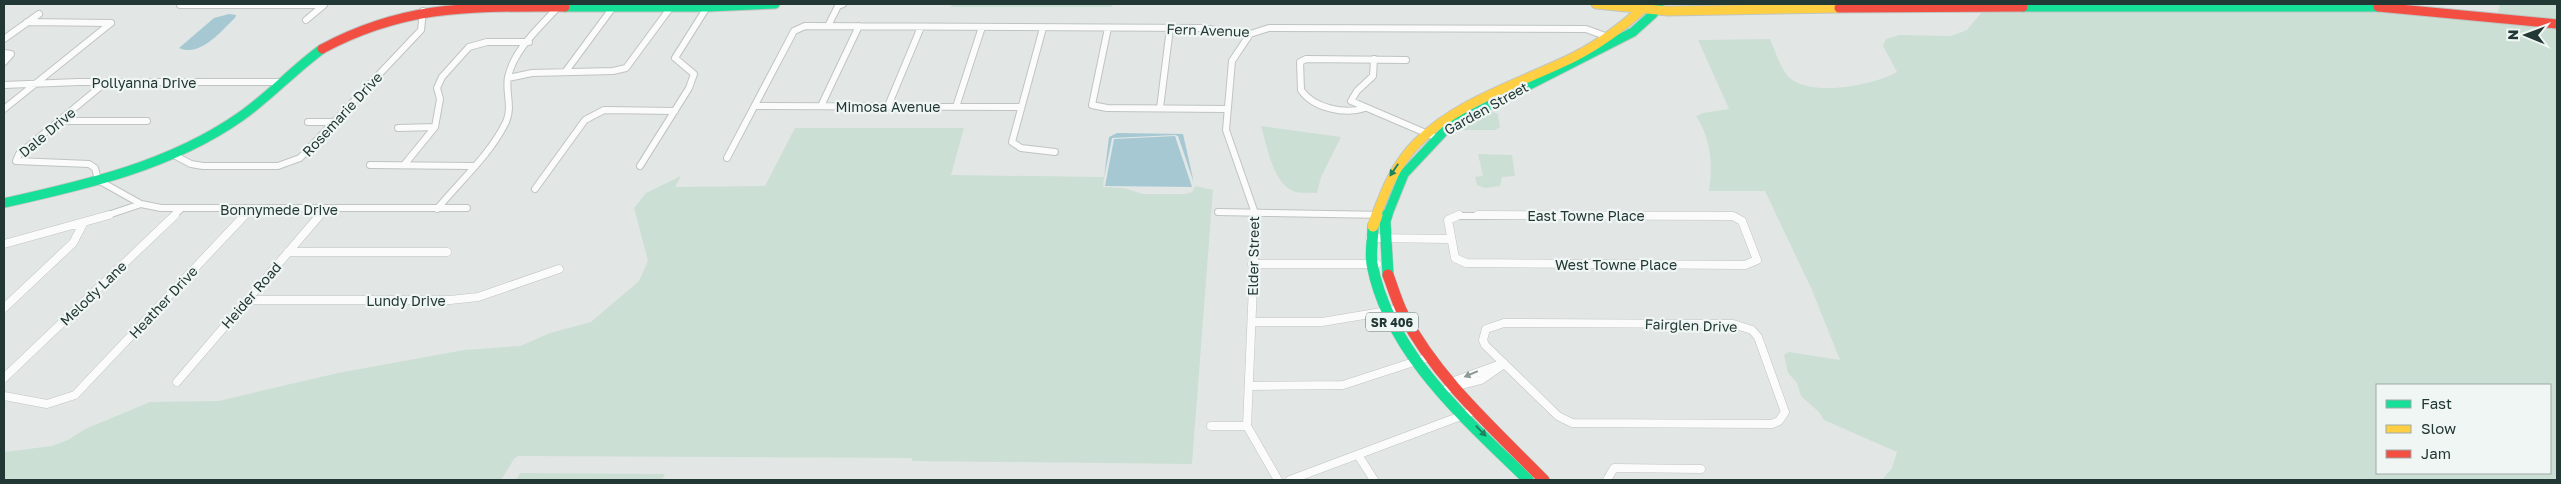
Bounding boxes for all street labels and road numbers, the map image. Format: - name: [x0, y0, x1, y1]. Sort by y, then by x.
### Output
- street label: Fern Avenue: [1166, 20, 1250, 40]
- street label: Rosemarie Drive: [299, 68, 385, 160]
- street label: Pollyanna Drive: [92, 74, 196, 91]
- street label: Garden Street: [1441, 78, 1531, 138]
- street label: Mimosa Avenue: [836, 98, 940, 115]
- street label: Dale Drive: [15, 104, 79, 160]
- street label: Bonnymede Drive: [220, 201, 338, 218]
- street label: East Towne Place: [1527, 207, 1645, 224]
- street label: Elder Street: [1244, 216, 1262, 296]
- street label: West Towne Place: [1555, 256, 1677, 273]
- street label: Melody Lane: [56, 257, 130, 329]
- street label: Heider Road: [218, 258, 284, 332]
- street label: Heather Drive: [125, 262, 201, 342]
- street label: Lundy Drive: [366, 292, 446, 309]
- road number: SR 406: [1366, 313, 1418, 332]
- street label: Fairglen Drive: [1644, 315, 1738, 335]

